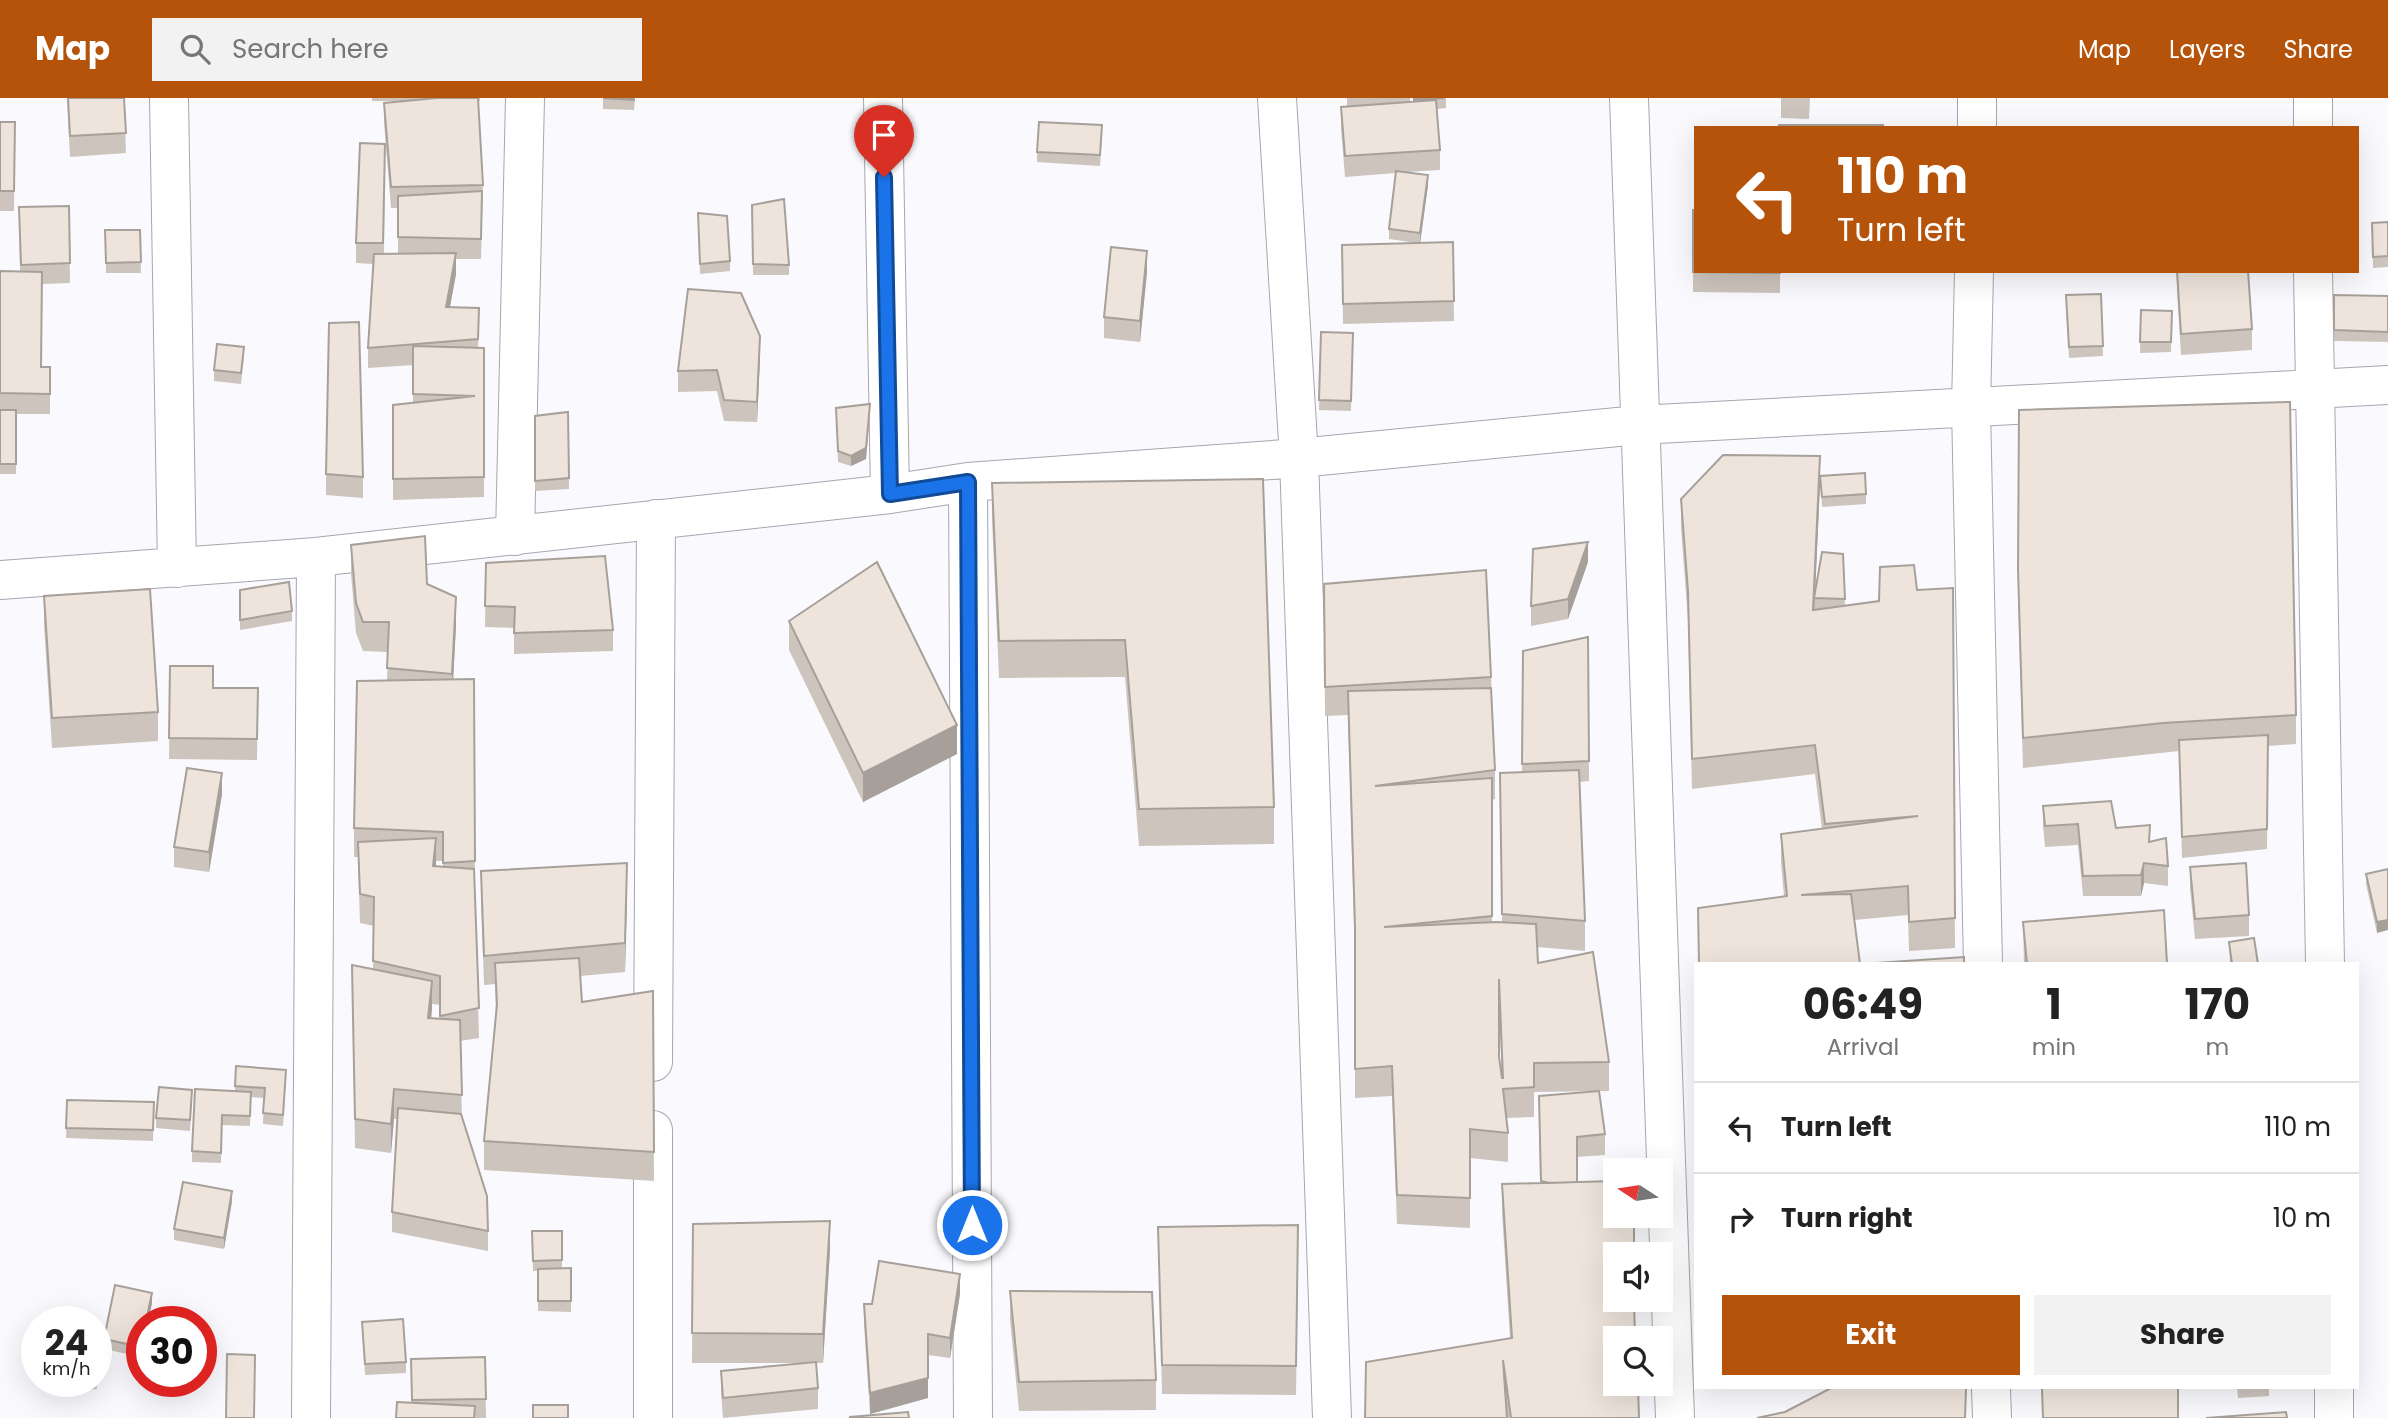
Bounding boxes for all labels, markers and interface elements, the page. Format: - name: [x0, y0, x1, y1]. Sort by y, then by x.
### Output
- search box: [152, 18, 642, 81]
- text: Map: [35, 25, 110, 72]
- icon: search: [176, 30, 214, 68]
- text: Search here: [232, 31, 389, 67]
- text: Map: [2078, 33, 2131, 66]
- text: Layers: [2169, 33, 2245, 66]
- text: Share: [2283, 33, 2353, 66]
- pin: [854, 105, 914, 177]
- icon: arrive: [865, 116, 903, 154]
- text: 110 m: [1837, 142, 1968, 210]
- icon: left: [1722, 154, 1813, 245]
- text: Turn left: [1837, 207, 1966, 252]
- text: 06:49: [1803, 975, 1923, 1034]
- text: 1: [2046, 975, 2062, 1034]
- text: 170: [2185, 975, 2250, 1034]
- text: Arrival: [1827, 1031, 1899, 1063]
- text: min: [2032, 1031, 2076, 1063]
- text: m: [2206, 1031, 2229, 1063]
- icon: left: [1722, 1109, 1760, 1147]
- text: Turn left: [1781, 1109, 1892, 1145]
- text: 110 m: [2264, 1109, 2331, 1145]
- north arrow: [1603, 1158, 1673, 1228]
- map controls: [1603, 1158, 1673, 1396]
- position arrow: [935, 1188, 1009, 1262]
- icon: right: [1722, 1200, 1760, 1238]
- text: Turn right: [1781, 1200, 1913, 1236]
- text: 10 m: [2273, 1200, 2331, 1236]
- button: sound: [1603, 1242, 1673, 1312]
- button: Exit: [1722, 1295, 2020, 1375]
- button: Share: [2034, 1295, 2331, 1375]
- speed limit sign: 30: [126, 1306, 217, 1397]
- text: 24: [45, 1318, 88, 1367]
- button: search: [1603, 1326, 1673, 1396]
- text: km/h: [43, 1356, 90, 1381]

